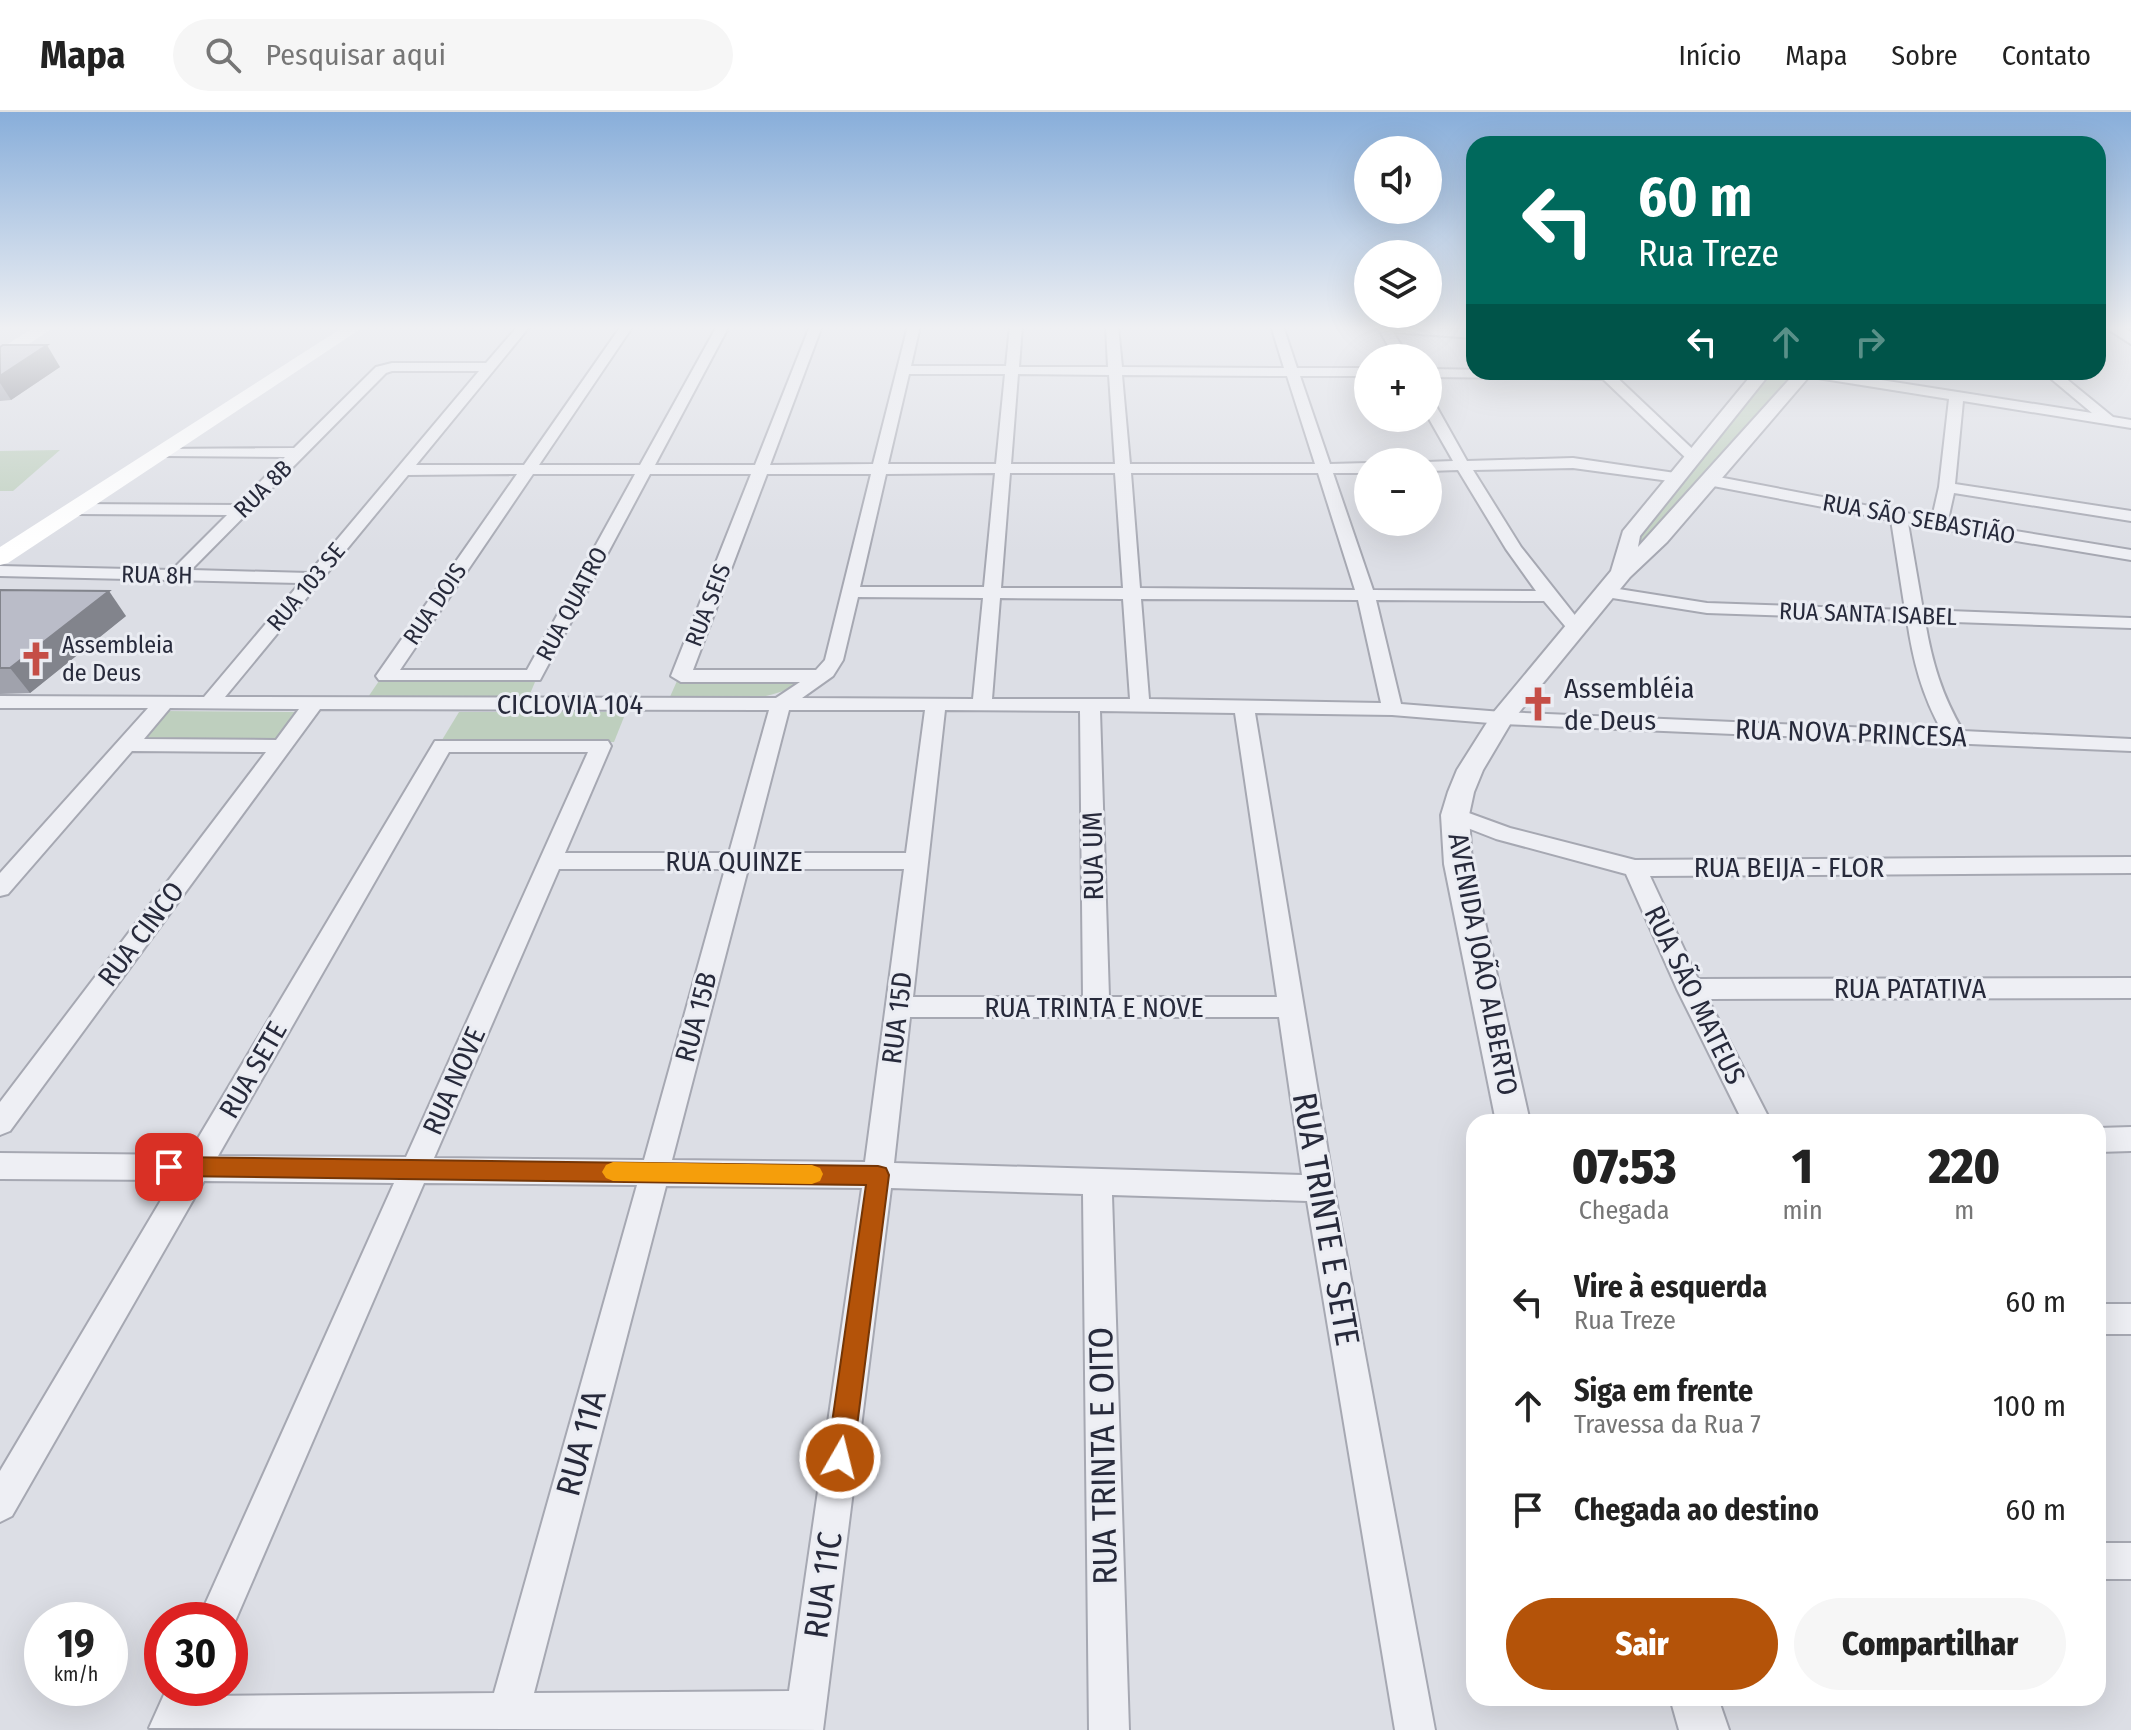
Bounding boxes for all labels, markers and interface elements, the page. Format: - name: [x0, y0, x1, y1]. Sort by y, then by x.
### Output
- search box: [173, 19, 733, 91]
- text: Mapa: [40, 32, 125, 78]
- icon: search: [201, 33, 245, 77]
- text: Pesquisar aqui: [265, 37, 446, 73]
- text: Início: [1678, 39, 1741, 72]
- text: Mapa: [1785, 39, 1847, 72]
- text: Sobre: [1891, 39, 1958, 72]
- text: Contato: [2002, 39, 2091, 72]
- map controls: [1354, 136, 1442, 536]
- button: sound: [1354, 136, 1442, 224]
- text: 60 m: [1638, 164, 1752, 231]
- icon: left: [1506, 168, 1610, 272]
- text: Rua Treze: [1638, 232, 1779, 276]
- button: layers: [1354, 240, 1442, 328]
- icon: left: [1680, 320, 1724, 364]
- icon: ahead: [1764, 320, 1808, 364]
- icon: right: [1848, 320, 1892, 364]
- button: +: [1354, 344, 1442, 432]
- button: −: [1354, 448, 1442, 536]
- street label: RUA 8B: [228, 454, 298, 524]
- street label: RUA SÃO SEBASTIÃO: [1821, 488, 2017, 550]
- street label: RUA 103 SE: [261, 537, 351, 637]
- street label: RUA QUATRO: [530, 542, 614, 666]
- street label: RUA DOIS: [398, 558, 472, 650]
- street label: RUA 8H: [121, 560, 193, 590]
- street label: RUA SEIS: [679, 560, 737, 650]
- street label: RUA SANTA ISABEL: [1779, 597, 1958, 631]
- place label: Assembleia de Deus: [62, 631, 174, 687]
- church icon: Assembleia de Deus: [17, 640, 55, 678]
- place label: Assembléia de Deus: [1564, 672, 1694, 737]
- church icon: Assembléia de Deus: [1519, 685, 1557, 723]
- street label: CICLOVIA 104: [497, 688, 643, 721]
- street label: RUA NOVA PRINCESA: [1735, 712, 1968, 754]
- street label: RUA UM: [1076, 811, 1110, 901]
- street label: AVENIDA JOÃO ALBERTO: [1441, 830, 1525, 1098]
- street label: RUA QUINZE: [665, 845, 803, 878]
- street label: RUA BEIJA - FLOR: [1694, 851, 1884, 884]
- street label: RUA CINCO: [91, 875, 191, 993]
- street label: RUA SÃO MATEUS: [1638, 900, 1752, 1090]
- street label: RUA 15B: [668, 968, 724, 1066]
- street label: RUA 15D: [875, 970, 919, 1066]
- street label: RUA PATATIVA: [1834, 972, 1987, 1005]
- street label: RUA TRINTA E NOVE: [984, 991, 1204, 1024]
- street label: RUA SETE: [212, 1016, 294, 1124]
- street label: RUA NOVE: [416, 1022, 492, 1140]
- street label: RUA TRINTE E SETE: [1284, 1090, 1368, 1348]
- pin: [135, 1133, 203, 1201]
- text: 07:53: [1572, 1138, 1677, 1196]
- text: 1: [1792, 1138, 1813, 1196]
- text: 220: [1928, 1138, 2000, 1196]
- icon: arrive: [147, 1145, 191, 1189]
- text: Chegada: [1579, 1195, 1670, 1226]
- text: min: [1782, 1195, 1823, 1226]
- text: m: [1954, 1195, 1974, 1226]
- text: Vire à esquerda: [1574, 1269, 1767, 1305]
- icon: left: [1506, 1280, 1550, 1324]
- text: 60 m: [2005, 1284, 2066, 1320]
- text: Rua Treze: [1574, 1305, 1676, 1336]
- street label: RUA TRINTA E OITO: [1080, 1327, 1126, 1585]
- text: Siga em frente: [1574, 1373, 1753, 1409]
- icon: ahead: [1506, 1384, 1550, 1428]
- street label: RUA 11A: [547, 1386, 615, 1500]
- text: 100 m: [1993, 1388, 2066, 1424]
- text: Travessa da Rua 7: [1574, 1409, 1761, 1440]
- position arrow: [798, 1416, 882, 1500]
- icon: arrive: [1506, 1488, 1550, 1532]
- text: Chegada ao destino: [1574, 1492, 1819, 1528]
- text: 60 m: [2005, 1492, 2066, 1528]
- street label: RUA 11C: [795, 1529, 851, 1641]
- button: Sair: [1506, 1598, 1778, 1690]
- button: Compartilhar: [1794, 1598, 2066, 1690]
- speed limit sign: 30: [144, 1602, 248, 1706]
- text: 19: [57, 1620, 95, 1668]
- text: km/h: [54, 1662, 98, 1686]

